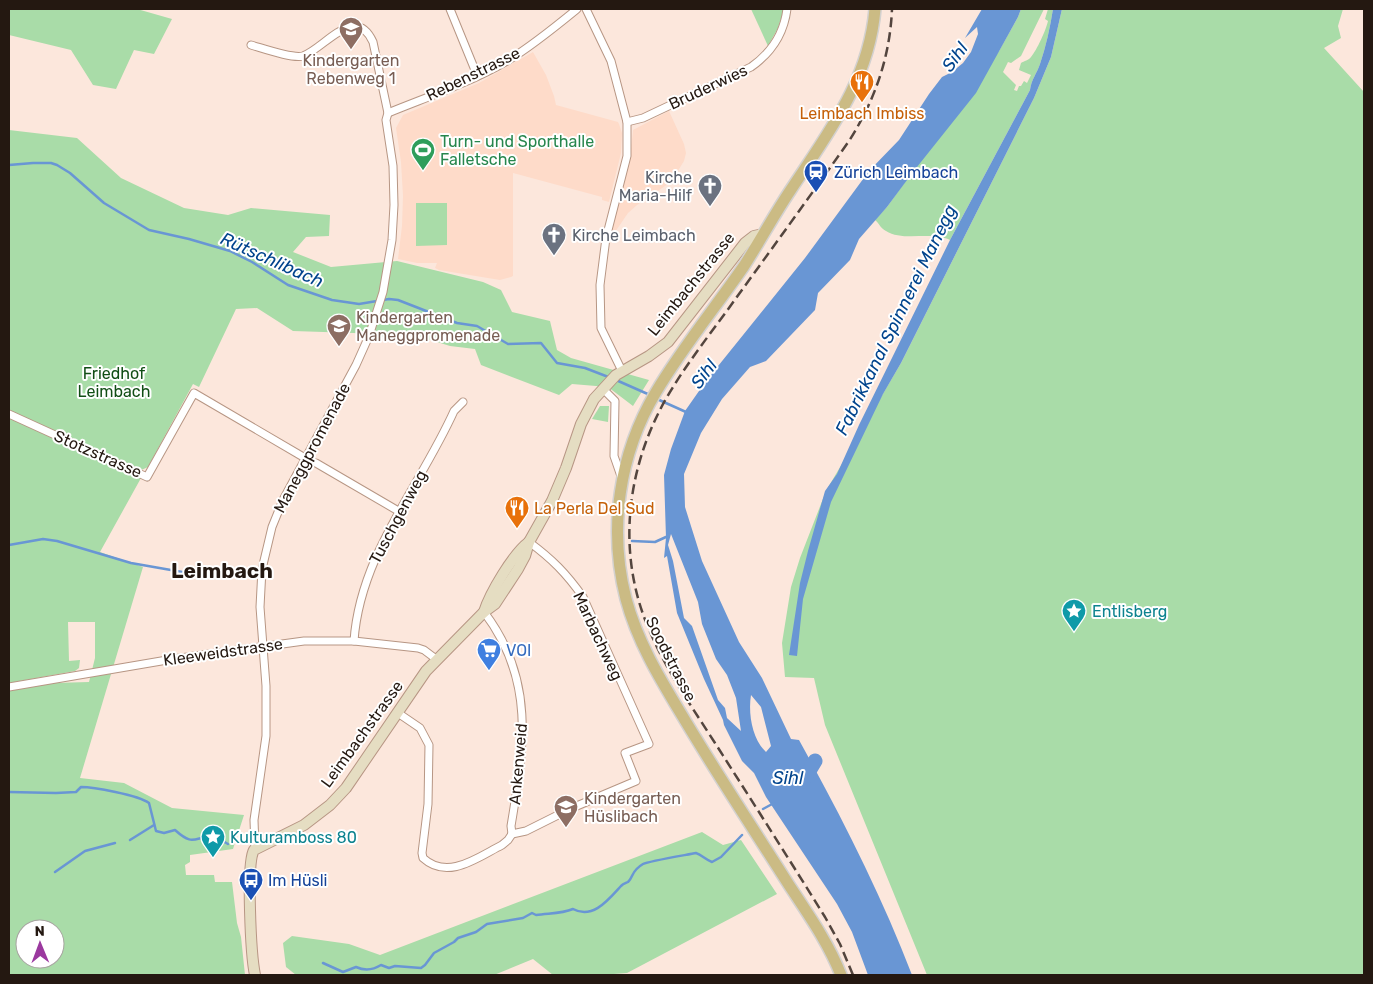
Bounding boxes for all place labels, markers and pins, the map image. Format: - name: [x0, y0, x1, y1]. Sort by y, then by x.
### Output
- school or university icon: Kindergarten Rebenweg 1: [338, 16, 364, 50]
- place label: Kindergarten Rebenweg 1: [303, 51, 399, 88]
- restaurant icon: Leimbach Imbiss: [849, 69, 875, 103]
- place label: Leimbach Imbiss: [799, 104, 925, 123]
- place label: Turn- und Sporthalle Falletsche: [440, 132, 594, 169]
- sports icon: Turn- und Sporthalle Falletsche: [410, 137, 436, 171]
- station icon: Zürich Leimbach: [803, 159, 829, 193]
- place label: Zürich Leimbach: [834, 163, 958, 182]
- place label: Kirche Maria-Hilf: [619, 168, 693, 205]
- church icon: Kirche Maria-Hilf: [697, 173, 723, 207]
- church icon: Kirche Leimbach: [541, 222, 567, 256]
- place label: Kirche Leimbach: [572, 226, 696, 245]
- place label: Kindergarten Maneggpromenade: [356, 308, 500, 345]
- school or university icon: Kindergarten Maneggpromenade: [326, 313, 352, 347]
- restaurant icon: La Perla Del Sud: [504, 495, 530, 529]
- place label: La Perla Del Sud: [534, 499, 655, 518]
- place icon: Entlisberg: [1061, 598, 1087, 632]
- place label: Entlisberg: [1092, 602, 1167, 621]
- supermarket icon: VOI: [476, 637, 502, 671]
- place label: VOI: [506, 641, 531, 660]
- place label: Kindergarten Hüslibach: [584, 789, 681, 826]
- school or university icon: Kindergarten Hüslibach: [553, 794, 579, 828]
- place icon: Kulturamboss 80: [200, 824, 226, 858]
- place label: Kulturamboss 80: [230, 828, 357, 847]
- bus stop icon: Im Hüsli: [238, 867, 264, 901]
- place label: Im Hüsli: [268, 871, 328, 890]

